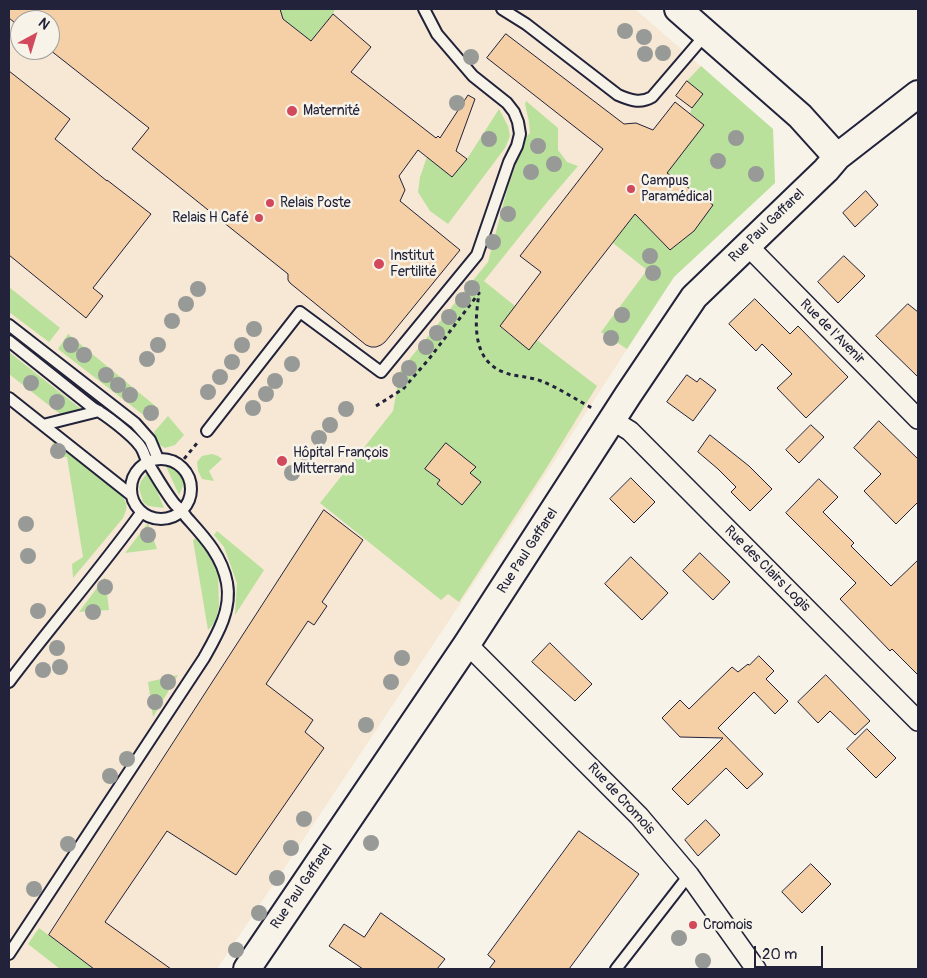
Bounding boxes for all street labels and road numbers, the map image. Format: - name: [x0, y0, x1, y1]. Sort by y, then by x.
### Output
- street label: Rue Paul Gaffarel: [726, 186, 808, 266]
- street label: Rue de l'Avenir: [796, 296, 868, 368]
- street label: Rue Paul Gaffarel: [494, 505, 562, 597]
- street label: Rue des Clairs Logis: [720, 522, 814, 616]
- street label: Rue de Cromois: [584, 760, 658, 838]
- street label: Rue Paul Gaffarel: [268, 842, 336, 932]

